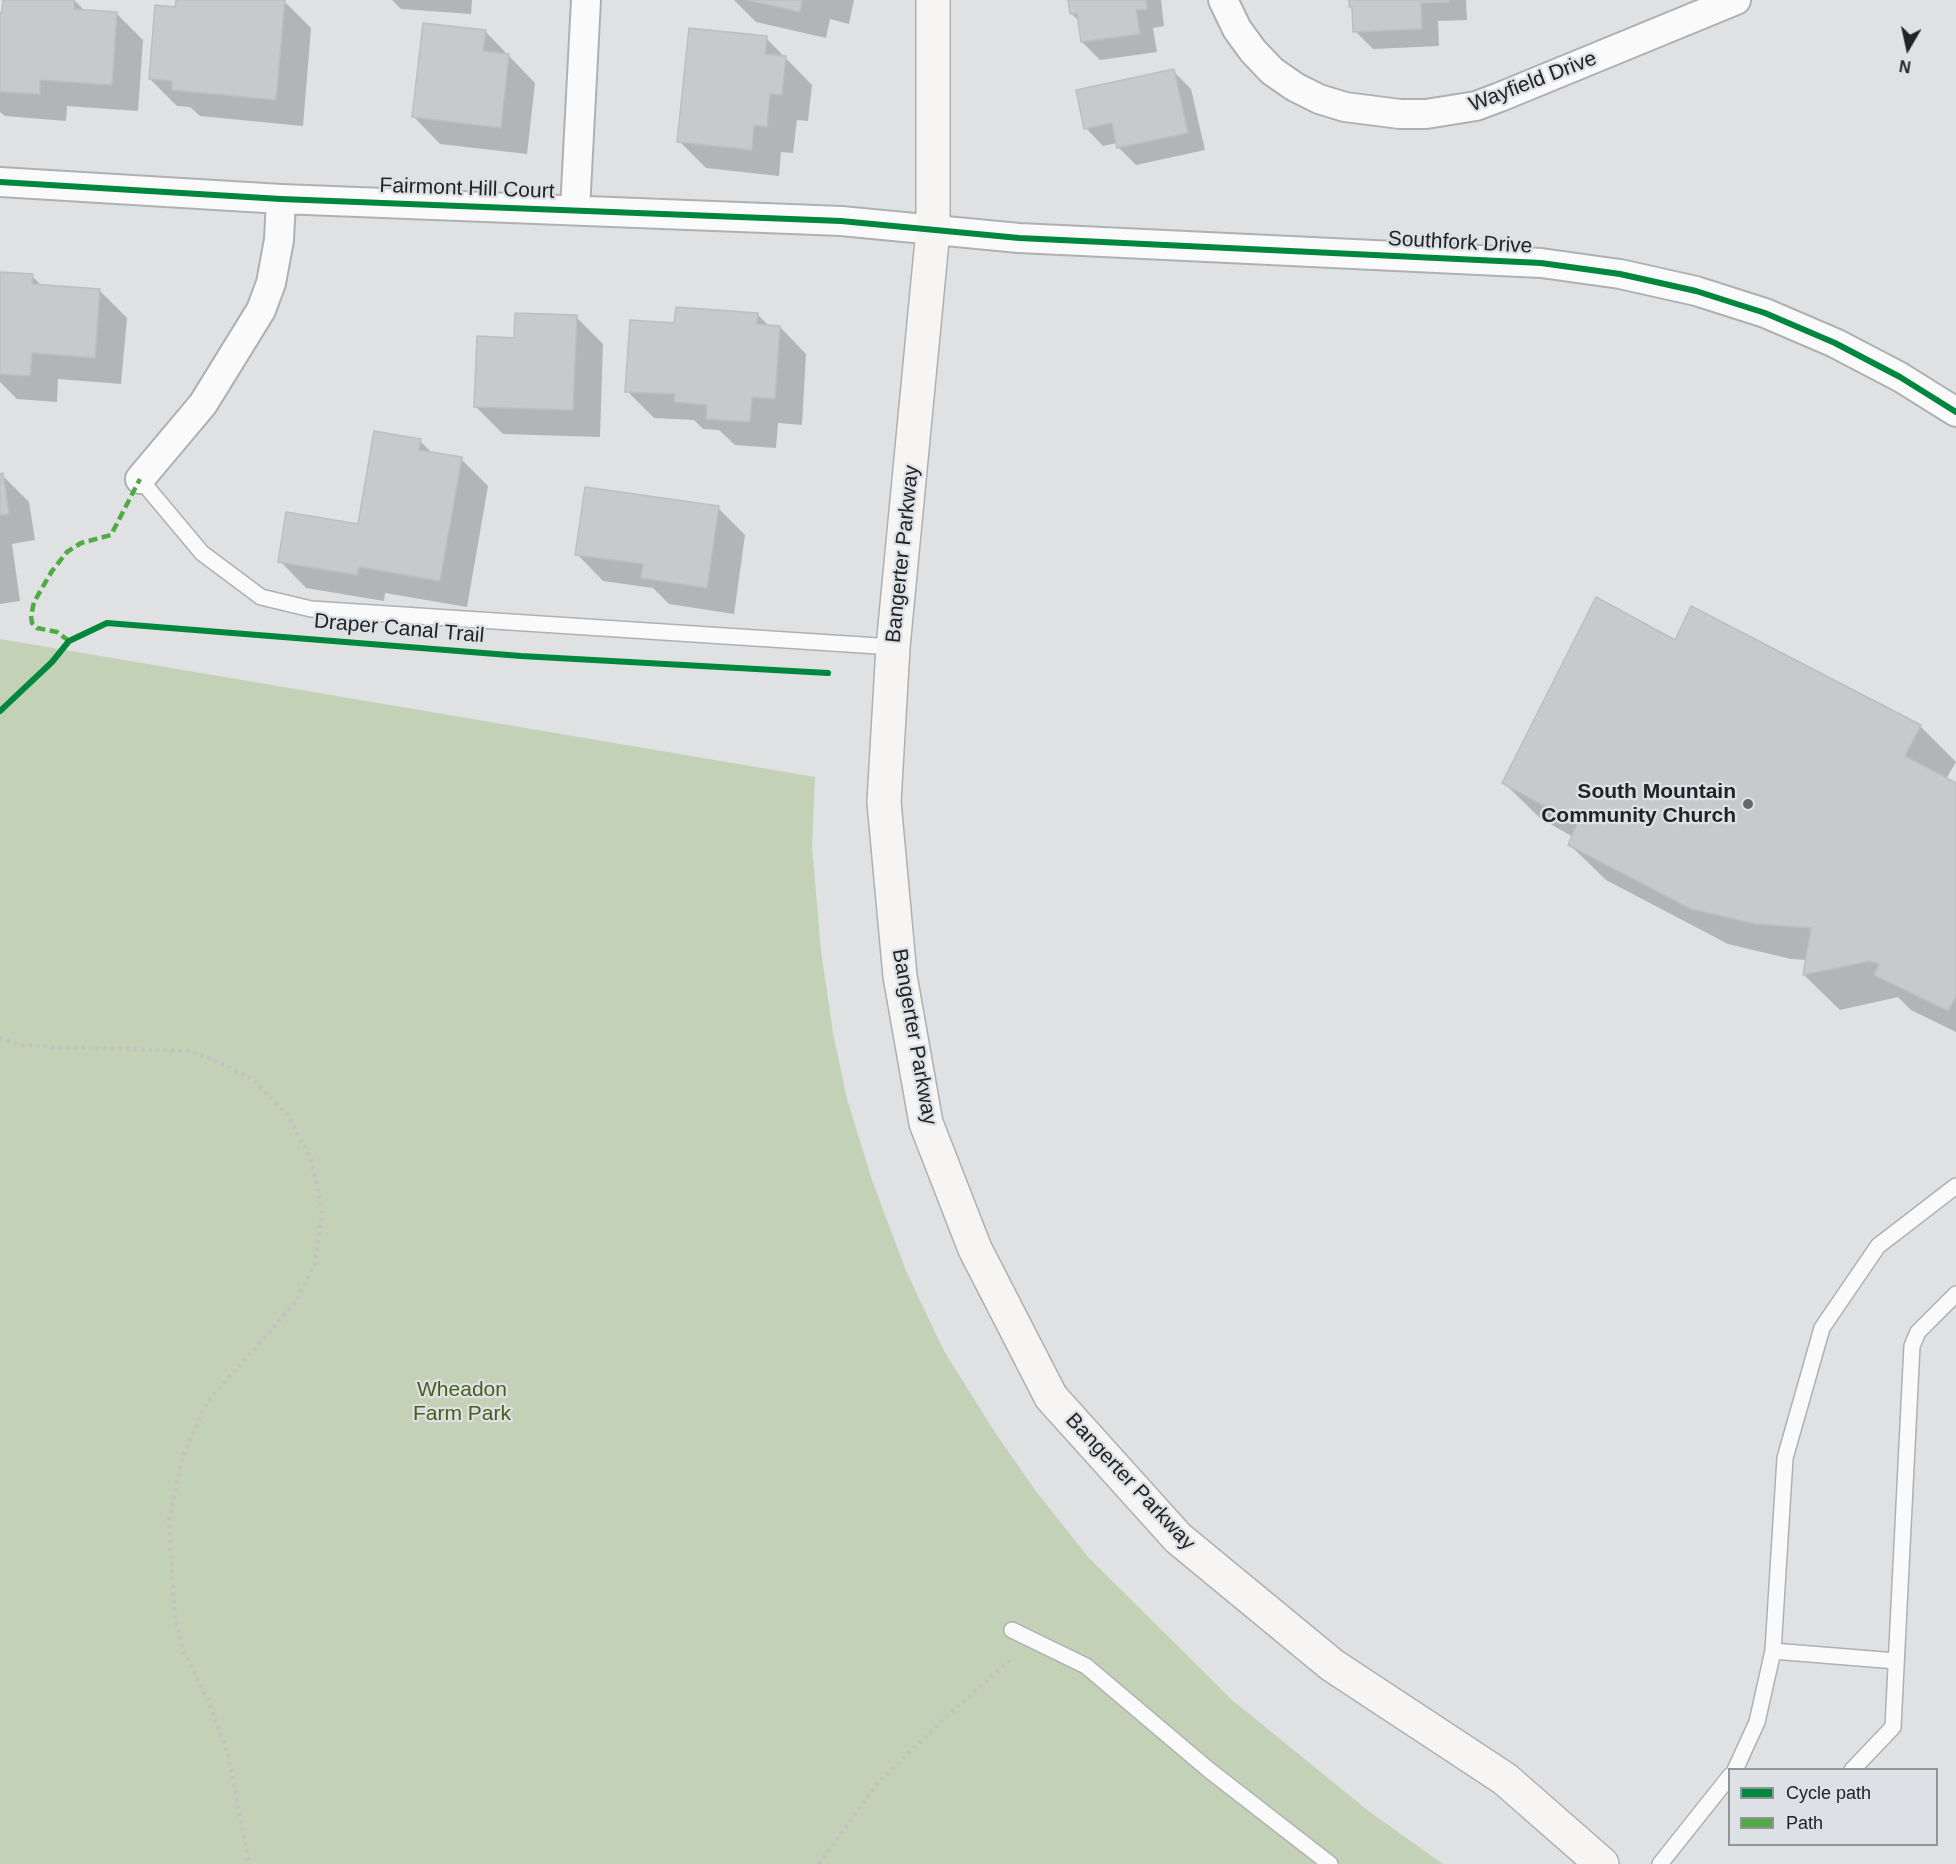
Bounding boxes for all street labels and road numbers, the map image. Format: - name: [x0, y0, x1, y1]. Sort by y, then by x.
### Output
- street label: Wayfield Drive: [1466, 46, 1600, 118]
- street label: Fairmont Hill Court: [379, 173, 555, 205]
- street label: Southfork Drive: [1387, 227, 1533, 259]
- street label: Bangerter Parkway: [881, 464, 925, 644]
- street label: Draper Canal Trail: [313, 609, 485, 649]
- street label: Bangerter Parkway: [886, 947, 942, 1127]
- street label: Bangerter Parkway: [1060, 1408, 1200, 1556]

